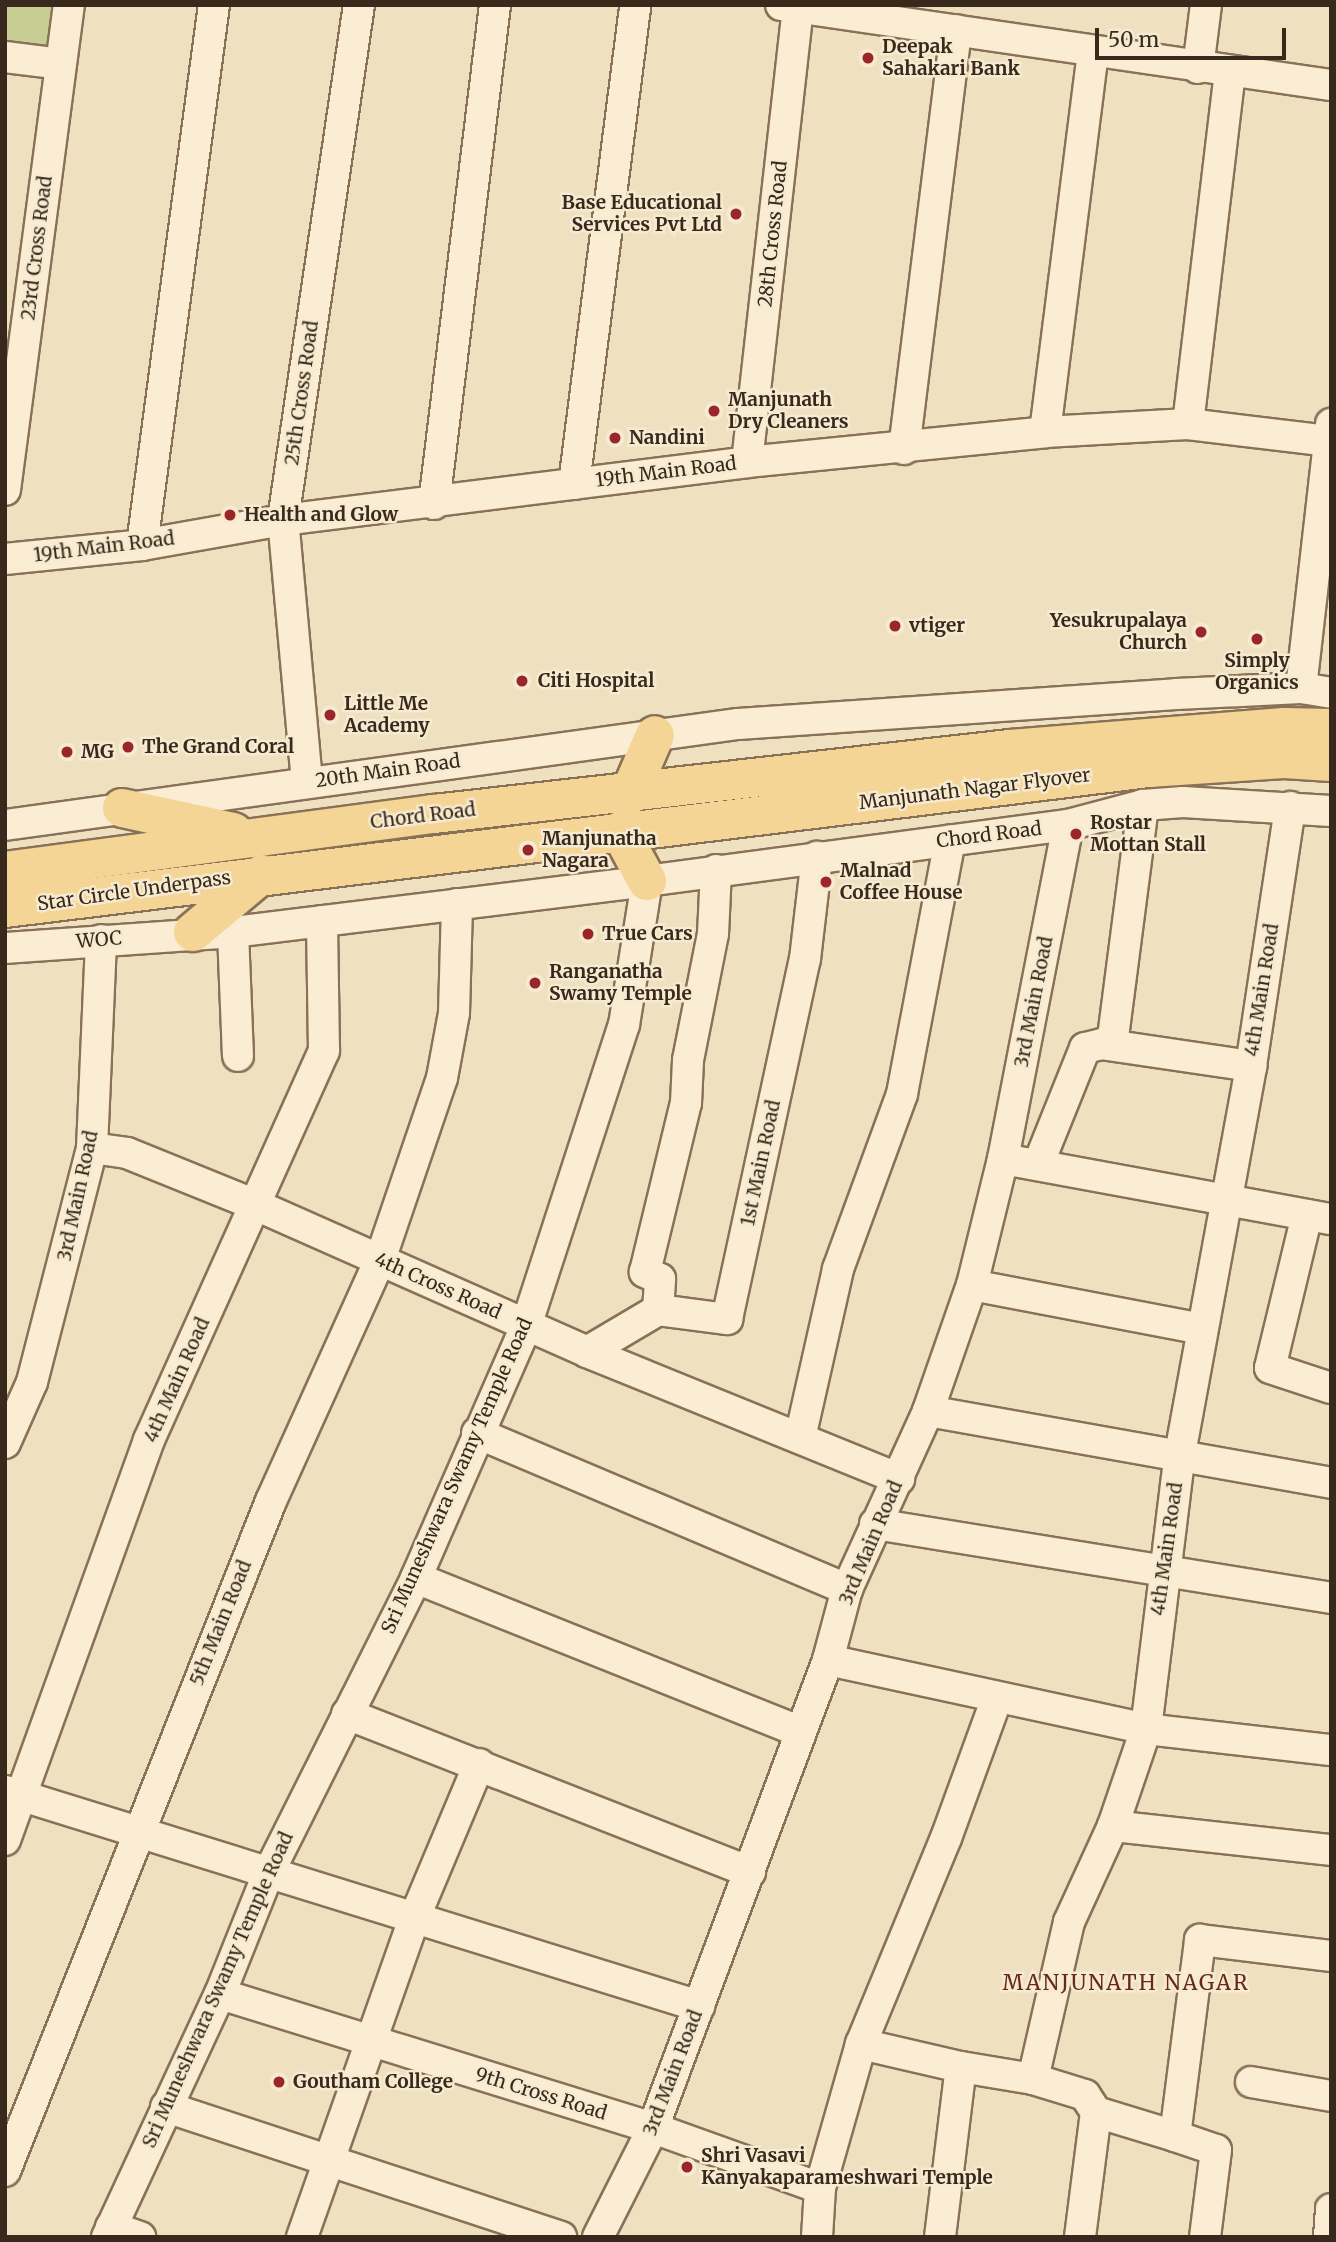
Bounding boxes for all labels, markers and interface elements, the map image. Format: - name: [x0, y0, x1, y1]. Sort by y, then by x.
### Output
- scale bar: [1098, 14, 1289, 58]
- text: 50 m: [1108, 26, 1159, 53]
- place label: Deepak Sahakari Bank: [882, 36, 1020, 80]
- marker: Deepak Sahakari Bank: [860, 50, 876, 66]
- street label: 28th Cross Road: [754, 160, 792, 308]
- street label: 23rd Cross Road: [17, 174, 57, 322]
- place label: Base Educational Services Pvt Ltd: [562, 192, 722, 236]
- marker: Base Educational Services Pvt Ltd: [728, 206, 744, 222]
- street label: 25th Cross Road: [281, 319, 323, 467]
- place label: Manjunath Dry Cleaners: [728, 389, 849, 433]
- marker: Manjunath Dry Cleaners: [706, 403, 722, 419]
- place label: Nandini: [629, 427, 705, 449]
- marker: Nandini: [607, 430, 623, 446]
- street label: 19th Main Road: [594, 452, 738, 492]
- place label: Health and Glow: [244, 504, 398, 526]
- marker: Health and Glow: [222, 507, 238, 523]
- street label: 19th Main Road: [32, 527, 176, 567]
- place label: Yesukrupalaya Church: [1050, 610, 1187, 654]
- place label: vtiger: [909, 615, 965, 637]
- marker: vtiger: [887, 618, 903, 634]
- marker: Yesukrupalaya Church: [1193, 624, 1209, 640]
- marker: Simply Organics: [1249, 631, 1265, 647]
- place label: Simply Organics: [1215, 650, 1299, 694]
- place label: Citi Hospital: [538, 670, 654, 692]
- marker: Citi Hospital: [512, 671, 532, 691]
- place label: Little Me Academy: [344, 693, 430, 737]
- marker: Little Me Academy: [322, 707, 338, 723]
- place label: The Grand Coral: [142, 736, 294, 758]
- marker: The Grand Coral: [120, 739, 136, 755]
- place label: MG: [81, 741, 114, 763]
- marker: MG: [59, 744, 75, 760]
- street label: 20th Main Road: [314, 750, 462, 792]
- street label: Manjunath Nagar Flyover: [858, 763, 1092, 815]
- street label: Chord Road: [369, 798, 477, 834]
- place label: Rostar Mottan Stall: [1090, 812, 1206, 856]
- street label: Chord Road: [935, 817, 1043, 853]
- marker: Rostar Mottan Stall: [1068, 826, 1084, 842]
- place label: Manjunatha Nagara: [542, 828, 657, 872]
- marker: Manjunatha Nagara: [520, 842, 536, 858]
- place label: Malnad Coffee House: [840, 860, 963, 904]
- street label: Star Circle Underpass: [36, 866, 232, 916]
- marker: Malnad Coffee House: [818, 874, 834, 890]
- street label: 4th Main Road: [1240, 922, 1284, 1058]
- place label: True Cars: [602, 923, 693, 945]
- marker: True Cars: [580, 926, 596, 942]
- street label: WOC: [75, 927, 123, 953]
- street label: 3rd Main Road: [1010, 935, 1058, 1069]
- place label: Ranganatha Swamy Temple: [549, 961, 692, 1005]
- marker: Ranganatha Swamy Temple: [527, 975, 543, 991]
- street label: 1st Main Road: [737, 1098, 785, 1228]
- street label: 3rd Main Road: [53, 1129, 103, 1263]
- street label: 4th Cross Road: [371, 1248, 505, 1324]
- street label: 4th Main Road: [139, 1314, 215, 1446]
- street label: Sri Muneshwara Swamy Temple Road: [377, 1314, 537, 1638]
- street label: 3rd Main Road: [835, 1477, 907, 1609]
- street label: 4th Main Road: [1146, 1481, 1188, 1617]
- street label: 5th Main Road: [185, 1557, 257, 1689]
- street label: Sri Muneshwara Swamy Temple Road: [138, 1828, 298, 2152]
- district label: MANJUNATH NAGAR: [1004, 1970, 1248, 1996]
- street label: 3rd Main Road: [639, 2007, 707, 2139]
- street label: 9th Cross Road: [472, 2063, 610, 2125]
- place label: Goutham College: [293, 2071, 453, 2093]
- marker: Goutham College: [271, 2074, 287, 2090]
- place label: Shri Vasavi Kanyakaparameshwari Temple: [701, 2145, 993, 2189]
- marker: Shri Vasavi Kanyakaparameshwari Temple: [679, 2159, 695, 2175]

